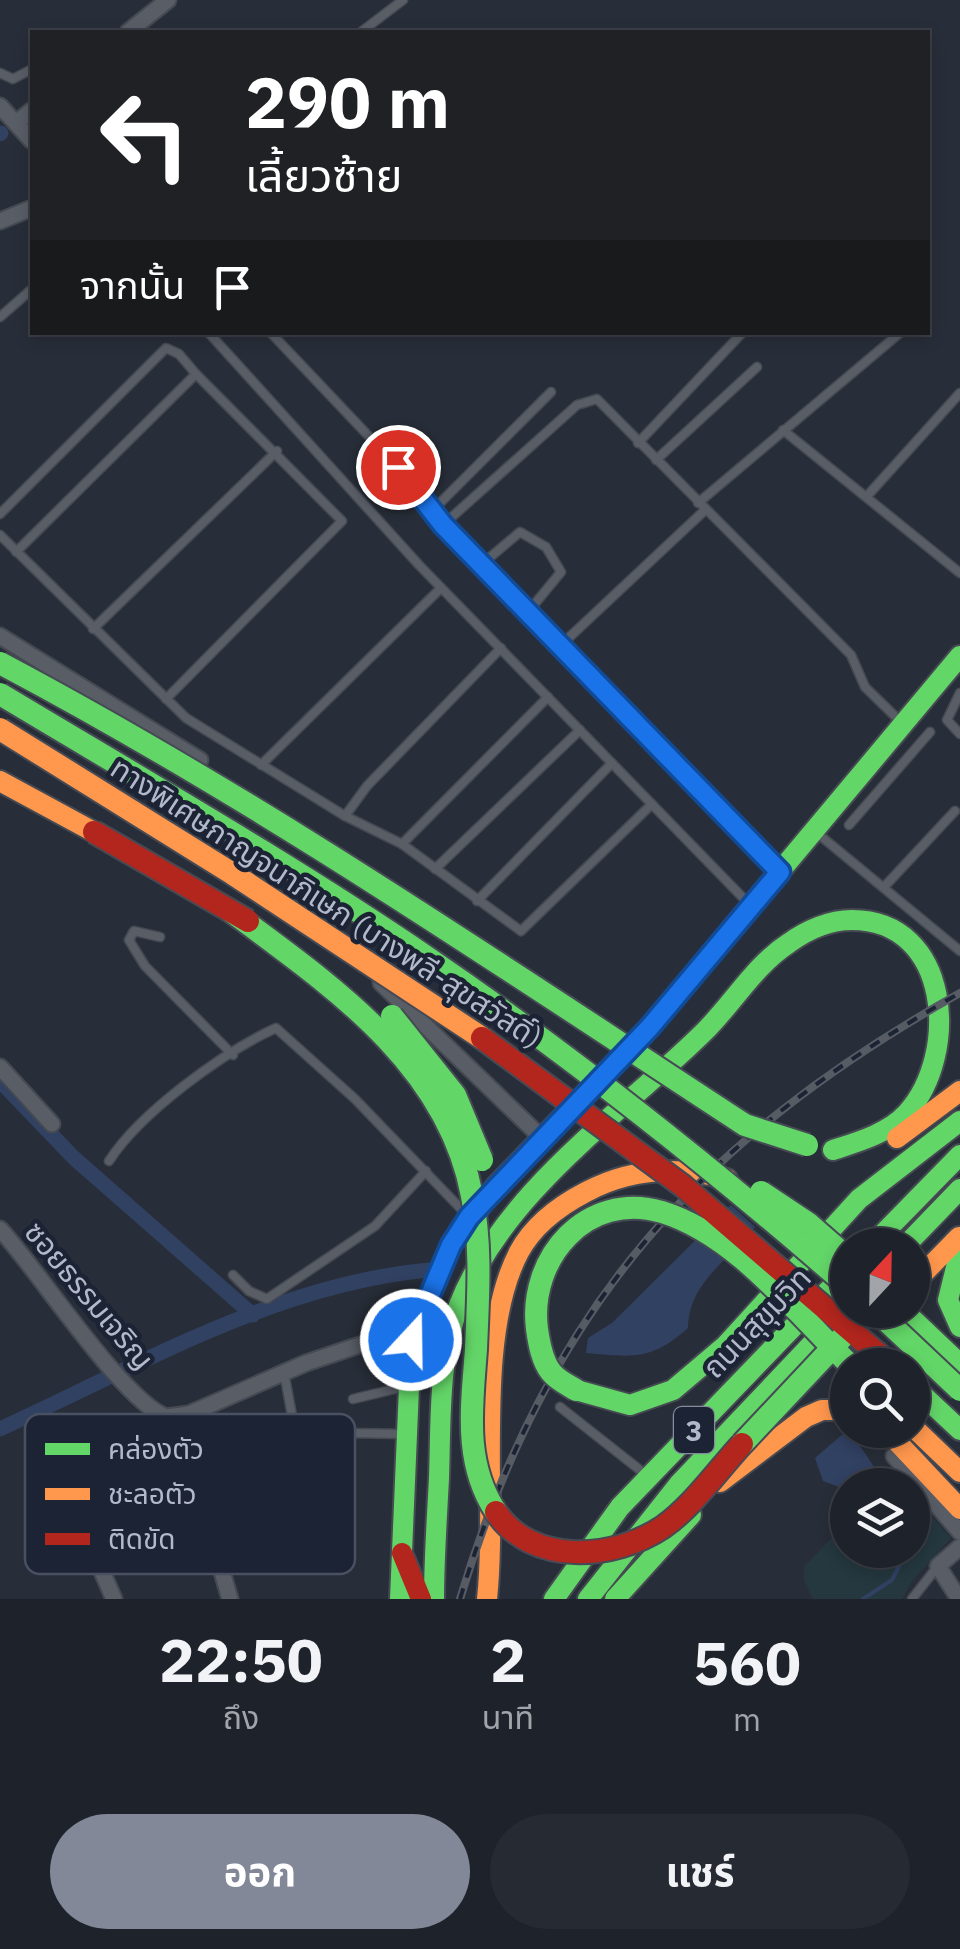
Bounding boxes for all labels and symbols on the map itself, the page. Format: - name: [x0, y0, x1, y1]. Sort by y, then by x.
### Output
- pin: [356, 425, 441, 510]
- street label: ทางพิเศษกาญจนาภิเษก (บางพลี-สุขสวัสดิ์): [104, 748, 550, 1056]
- street label: ซอยธรรมเจริญ: [17, 1213, 163, 1377]
- north arrow: [830, 1228, 930, 1328]
- street label: ถนนสุขุมวิท: [693, 1258, 819, 1386]
- position arrow: [359, 1288, 463, 1392]
- road number: 3: [674, 1407, 714, 1453]
- legend: [25, 1414, 355, 1574]
- text: คล่องตัว: [108, 1430, 204, 1467]
- text: ชะลอตัว: [108, 1475, 197, 1512]
- text: ติดขัด: [108, 1520, 176, 1557]

